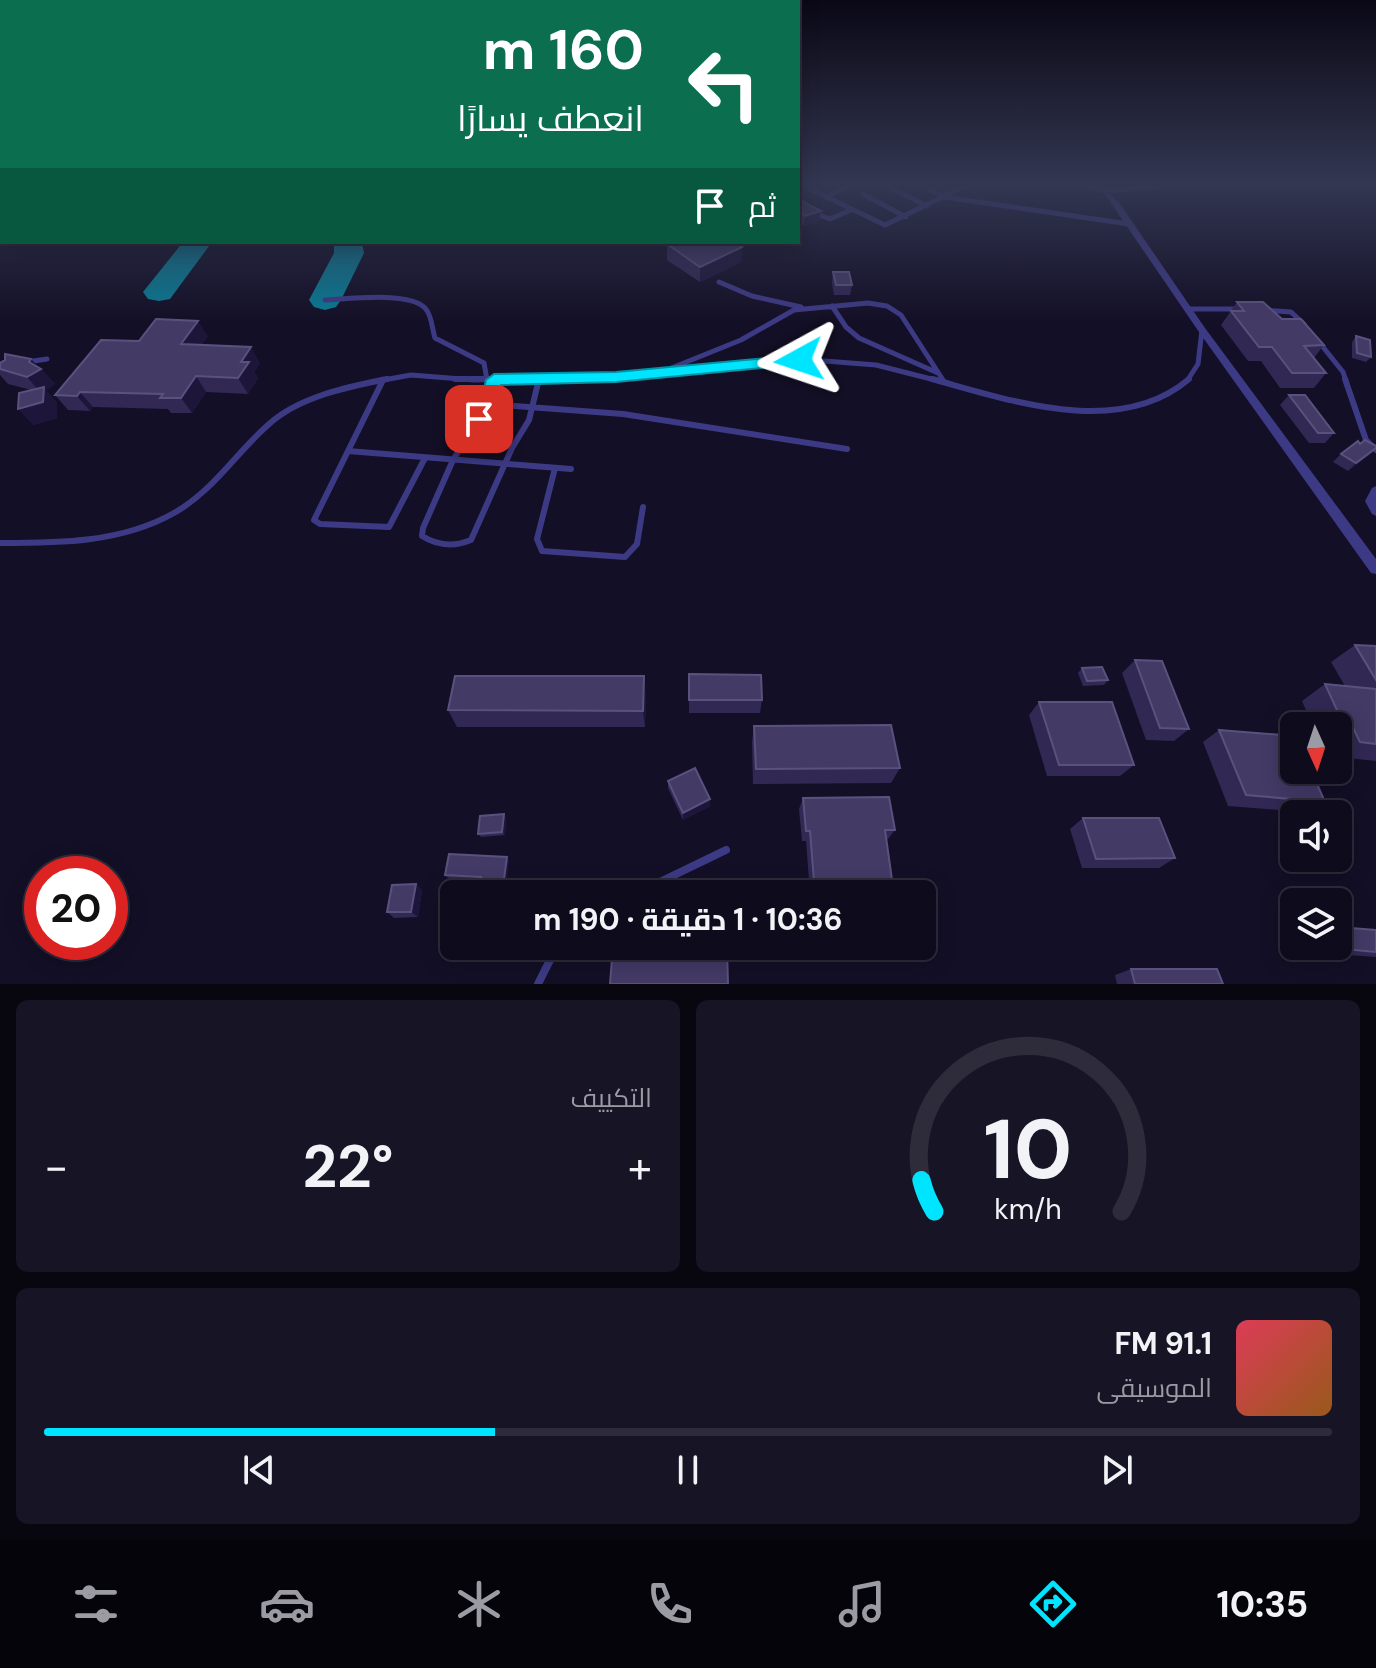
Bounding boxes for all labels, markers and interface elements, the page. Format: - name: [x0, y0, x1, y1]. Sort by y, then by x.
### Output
- text: 160 m: [483, 13, 644, 86]
- icon: left: [672, 32, 776, 136]
- text: انعطف يسارًا: [457, 95, 644, 142]
- icon: arrive: [688, 184, 732, 228]
- text: ثم: [748, 187, 776, 226]
- position arrow: [757, 318, 841, 402]
- pin: [445, 385, 513, 453]
- icon: arrive: [457, 397, 501, 441]
- north arrow: [1280, 712, 1352, 784]
- map controls: [1280, 712, 1352, 960]
- button: sound: [1280, 800, 1352, 872]
- speed limit sign: 20: [24, 856, 128, 960]
- button: layers: [1280, 888, 1352, 960]
- text: 10:36 · 1 دقيقة · 190 m: [533, 900, 843, 939]
- text: التكييف: [570, 1081, 652, 1115]
- text: 10: [984, 1095, 1072, 1204]
- text: 22°: [302, 1127, 394, 1206]
- text: −: [44, 1138, 68, 1196]
- text: +: [628, 1138, 652, 1196]
- text: km/h: [994, 1191, 1062, 1228]
- text: 91.1 FM: [1114, 1324, 1212, 1363]
- text: الموسيقى: [1097, 1371, 1212, 1405]
- icon: previous: [237, 1448, 281, 1492]
- icon: pause: [666, 1448, 710, 1492]
- icon: next: [1095, 1448, 1139, 1492]
- icon: filters: [68, 1576, 124, 1632]
- icon: car: [259, 1576, 315, 1632]
- icon: climate: [451, 1576, 507, 1632]
- icon: phone: [642, 1576, 698, 1632]
- icon: music: [834, 1576, 890, 1632]
- icon: directions: [1025, 1576, 1081, 1632]
- text: 10:35: [1217, 1581, 1308, 1628]

